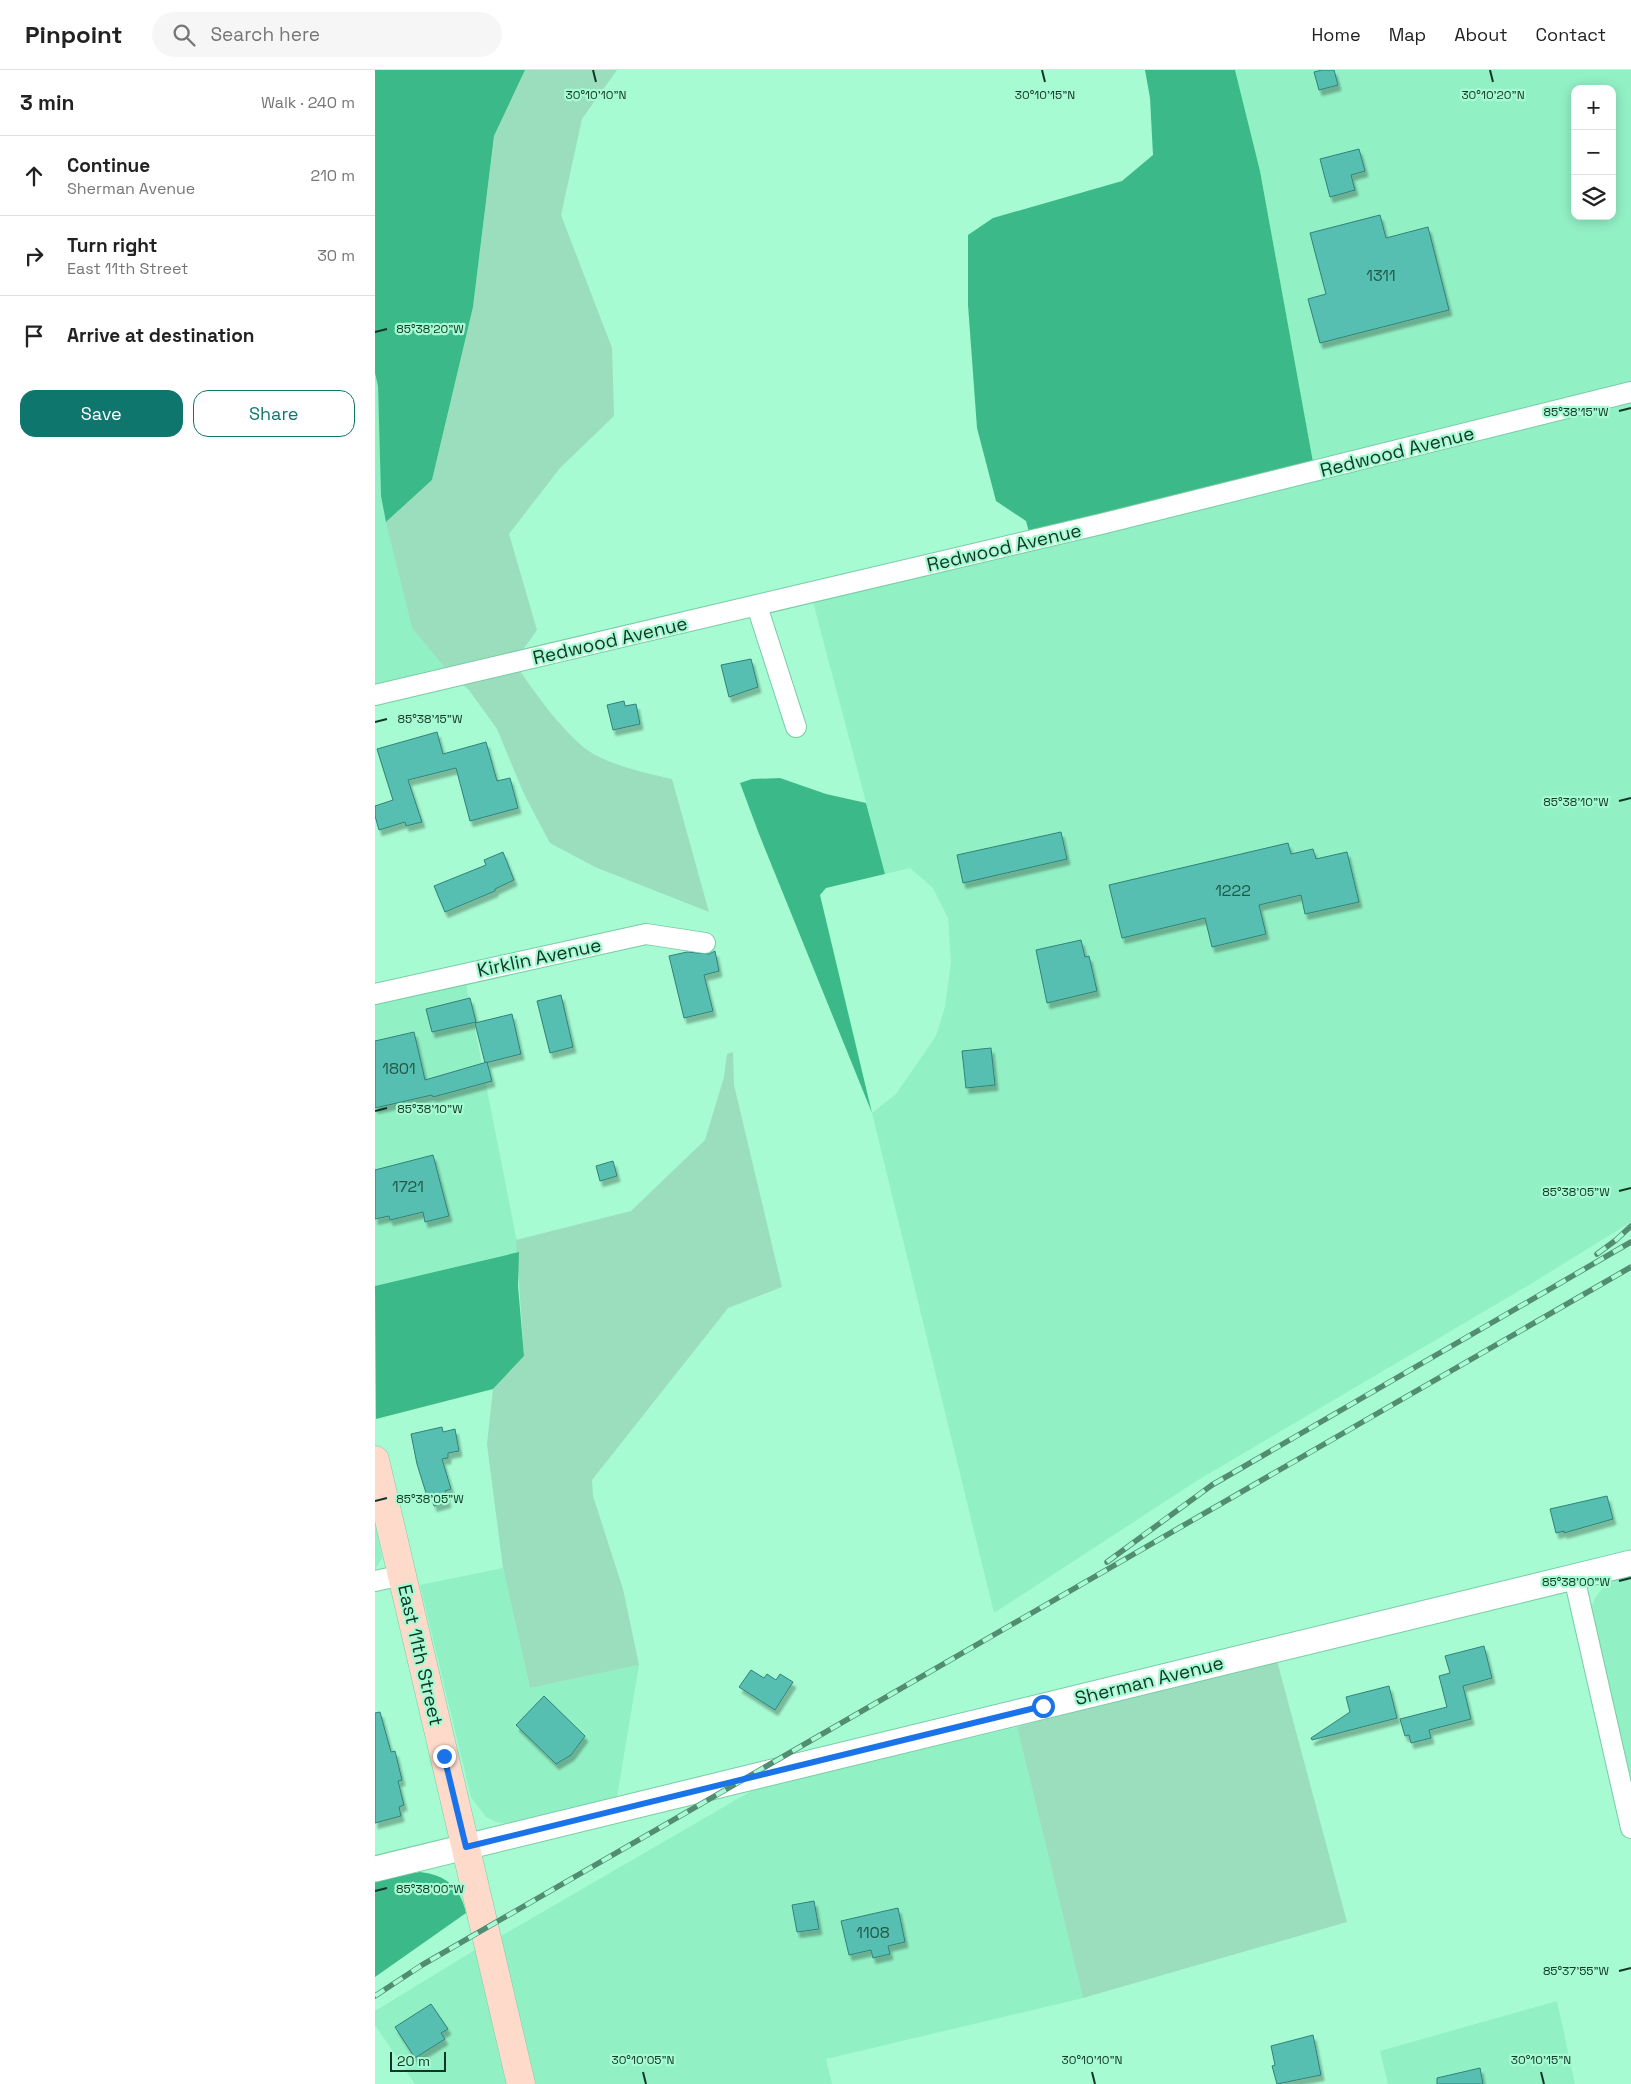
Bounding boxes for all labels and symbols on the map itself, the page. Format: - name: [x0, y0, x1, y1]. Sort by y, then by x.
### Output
- text: 30°10'10"N: [565, 87, 627, 103]
- text: 30°10'15"N: [1015, 87, 1075, 103]
- text: 30°10'20"N: [1461, 87, 1525, 103]
- house number: 1311: [1366, 265, 1396, 286]
- text: 85°38'20"W: [396, 321, 464, 337]
- text: 85°38'15"W: [1544, 404, 1609, 420]
- street label: Redwood Avenue: [1317, 420, 1477, 483]
- street label: Redwood Avenue: [924, 518, 1084, 577]
- street label: Redwood Avenue: [530, 611, 690, 670]
- text: 85°38'15"W: [398, 711, 463, 727]
- text: 85°38'10"W: [1543, 794, 1609, 810]
- house number: 1222: [1215, 880, 1251, 901]
- street label: Kirklin Avenue: [475, 932, 603, 983]
- house number: 1801: [382, 1058, 416, 1079]
- text: 85°38'10"W: [397, 1101, 463, 1117]
- house number: 1721: [392, 1176, 424, 1197]
- text: 85°38'05"W: [1542, 1184, 1610, 1200]
- text: 85°38'05"W: [396, 1491, 464, 1507]
- text: 85°38'00"W: [1542, 1574, 1610, 1590]
- street label: East 11th Street: [392, 1582, 449, 1728]
- street label: Sherman Avenue: [1072, 1650, 1226, 1711]
- route start: [1032, 1695, 1055, 1718]
- route end: [433, 1745, 456, 1768]
- text: 85°38'00"W: [396, 1881, 464, 1897]
- house number: 1108: [856, 1922, 890, 1943]
- text: 85°37'55"W: [1543, 1963, 1610, 1979]
- scale bar: [390, 2049, 446, 2072]
- text: 30°10'05"N: [611, 2052, 675, 2068]
- text: 30°10'10"N: [1061, 2052, 1123, 2068]
- text: 30°10'15"N: [1511, 2052, 1571, 2068]

